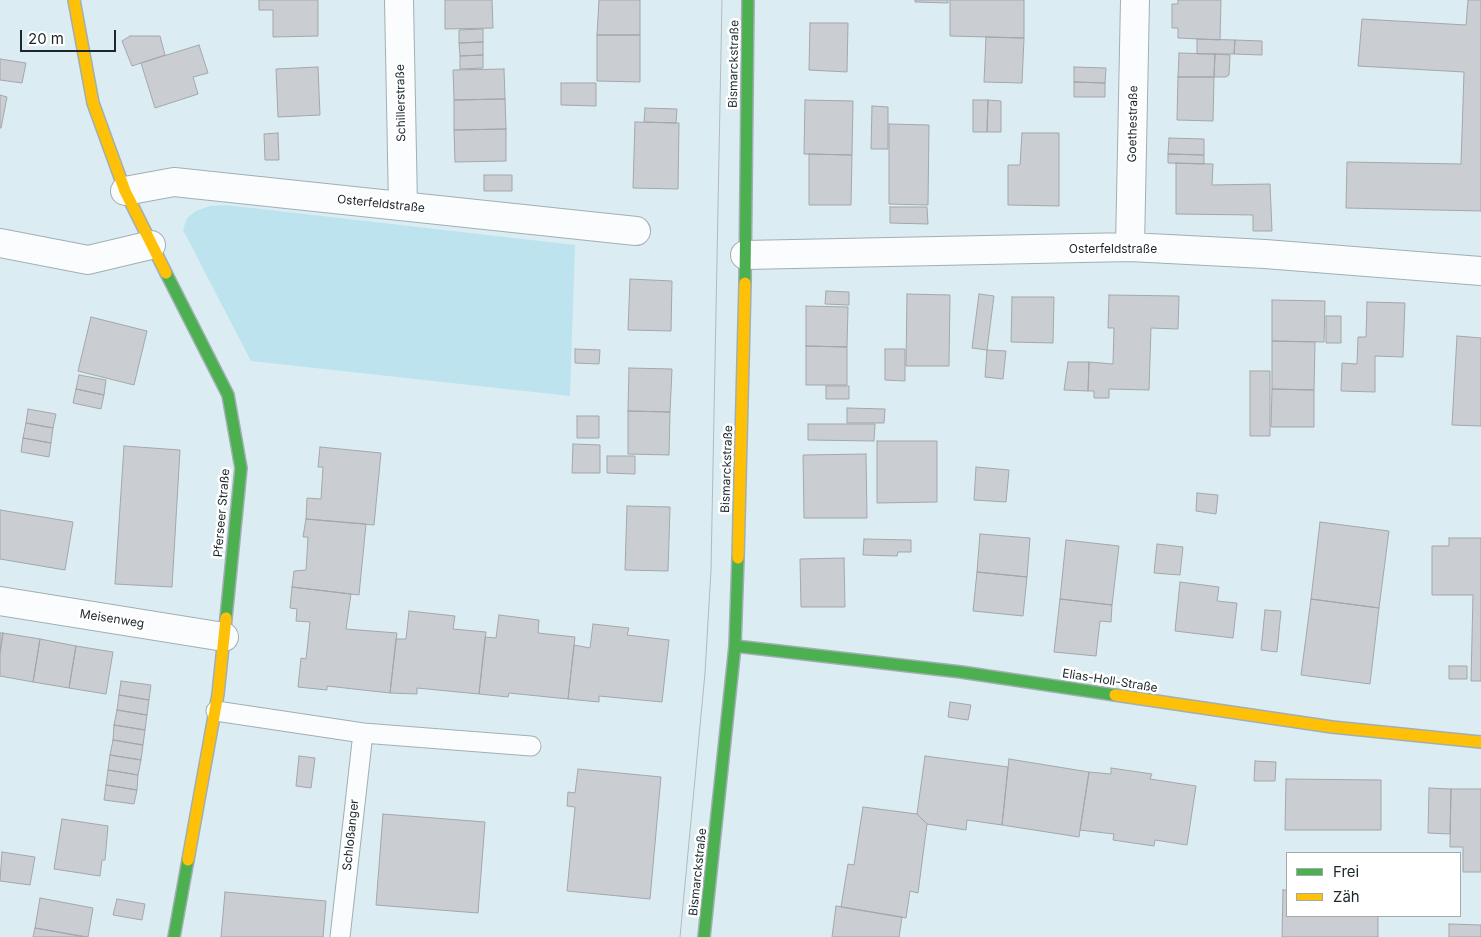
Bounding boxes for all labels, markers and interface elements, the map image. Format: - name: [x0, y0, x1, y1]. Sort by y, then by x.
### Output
- scale bar: [22, 20, 119, 52]
- street label: Bismarckstraße: [726, 20, 742, 108]
- text: 20 m: [28, 29, 64, 48]
- street label: Schillerstraße: [393, 64, 409, 142]
- street label: Goethestraße: [1125, 85, 1141, 163]
- street label: Osterfeldstraße: [336, 192, 426, 216]
- street label: Osterfeldstraße: [1069, 242, 1157, 256]
- street label: Bismarckstraße: [718, 425, 736, 513]
- street label: Pferseer Straße: [211, 468, 233, 558]
- street label: Meisenweg: [79, 607, 145, 631]
- street label: Elias-Holl-Straße: [1061, 666, 1159, 696]
- street label: Schloßanger: [340, 799, 362, 871]
- street label: Bismarckstraße: [686, 827, 710, 917]
- legend: [1286, 852, 1461, 917]
- text: Frei: [1333, 862, 1359, 881]
- text: Zäh: [1333, 887, 1360, 906]

